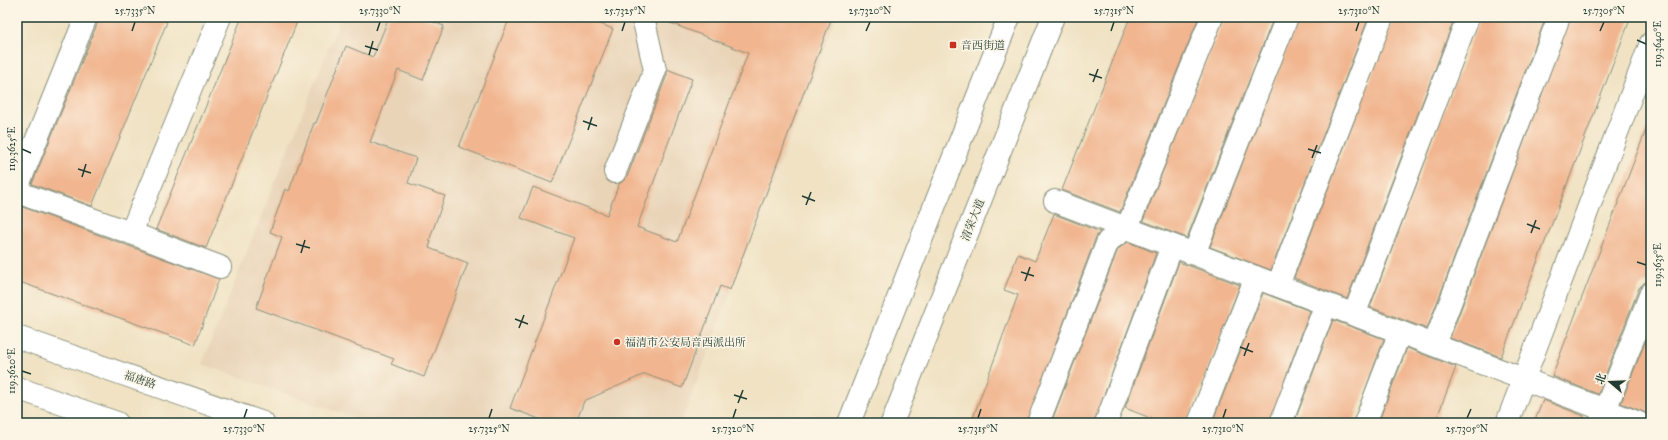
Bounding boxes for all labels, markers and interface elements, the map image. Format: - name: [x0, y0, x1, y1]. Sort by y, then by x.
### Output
- text: 25.7335°N: [115, 5, 156, 17]
- text: 25.7330°N: [359, 5, 402, 17]
- text: 25.7325°N: [604, 5, 646, 17]
- text: 25.7320°N: [849, 5, 892, 17]
- text: 25.7315°N: [1094, 5, 1135, 17]
- text: 25.7310°N: [1338, 5, 1380, 17]
- text: 25.7305°N: [1583, 5, 1626, 17]
- text: 119.3640°E: [1652, 21, 1664, 67]
- place label: 音西街道: [961, 39, 1005, 52]
- marker: 音西街道: [948, 40, 958, 50]
- text: 119.3625°E: [6, 127, 18, 171]
- street label: 清荣大道: [959, 197, 987, 243]
- text: 119.3635°E: [1652, 243, 1664, 287]
- place label: 福清市公安局音西派出所: [625, 336, 746, 349]
- marker: 福清市公安局音西派出所: [612, 337, 622, 347]
- text: 119.3620°E: [6, 348, 18, 394]
- north arrow: [1590, 362, 1630, 402]
- street label: 福唐路: [122, 368, 158, 392]
- text: 北: [1593, 372, 1609, 386]
- text: 25.7330°N: [223, 423, 266, 435]
- text: 25.7325°N: [468, 423, 510, 435]
- text: 25.7320°N: [712, 423, 755, 435]
- text: 25.7315°N: [958, 423, 999, 435]
- text: 25.7310°N: [1202, 423, 1244, 435]
- text: 25.7305°N: [1446, 423, 1489, 435]

